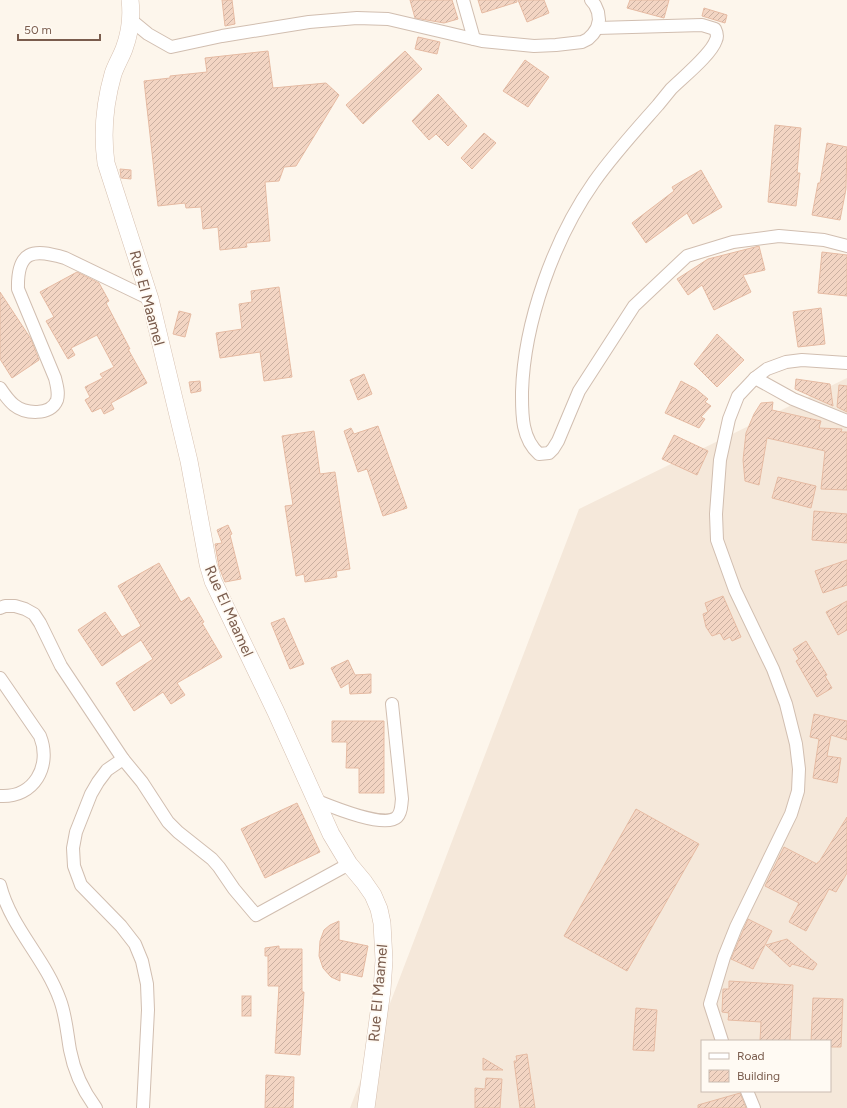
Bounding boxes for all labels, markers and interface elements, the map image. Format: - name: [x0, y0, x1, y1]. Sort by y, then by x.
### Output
- scale bar: [18, 16, 100, 42]
- text: 50 m: [24, 23, 52, 37]
- street label: Rue El Maamel: [126, 248, 168, 348]
- street label: Rue El Maamel: [201, 563, 257, 659]
- street label: Rue El Maamel: [365, 944, 391, 1042]
- legend: [701, 1040, 831, 1092]
- text: Road: [737, 1049, 765, 1063]
- text: Building: [737, 1069, 780, 1083]

